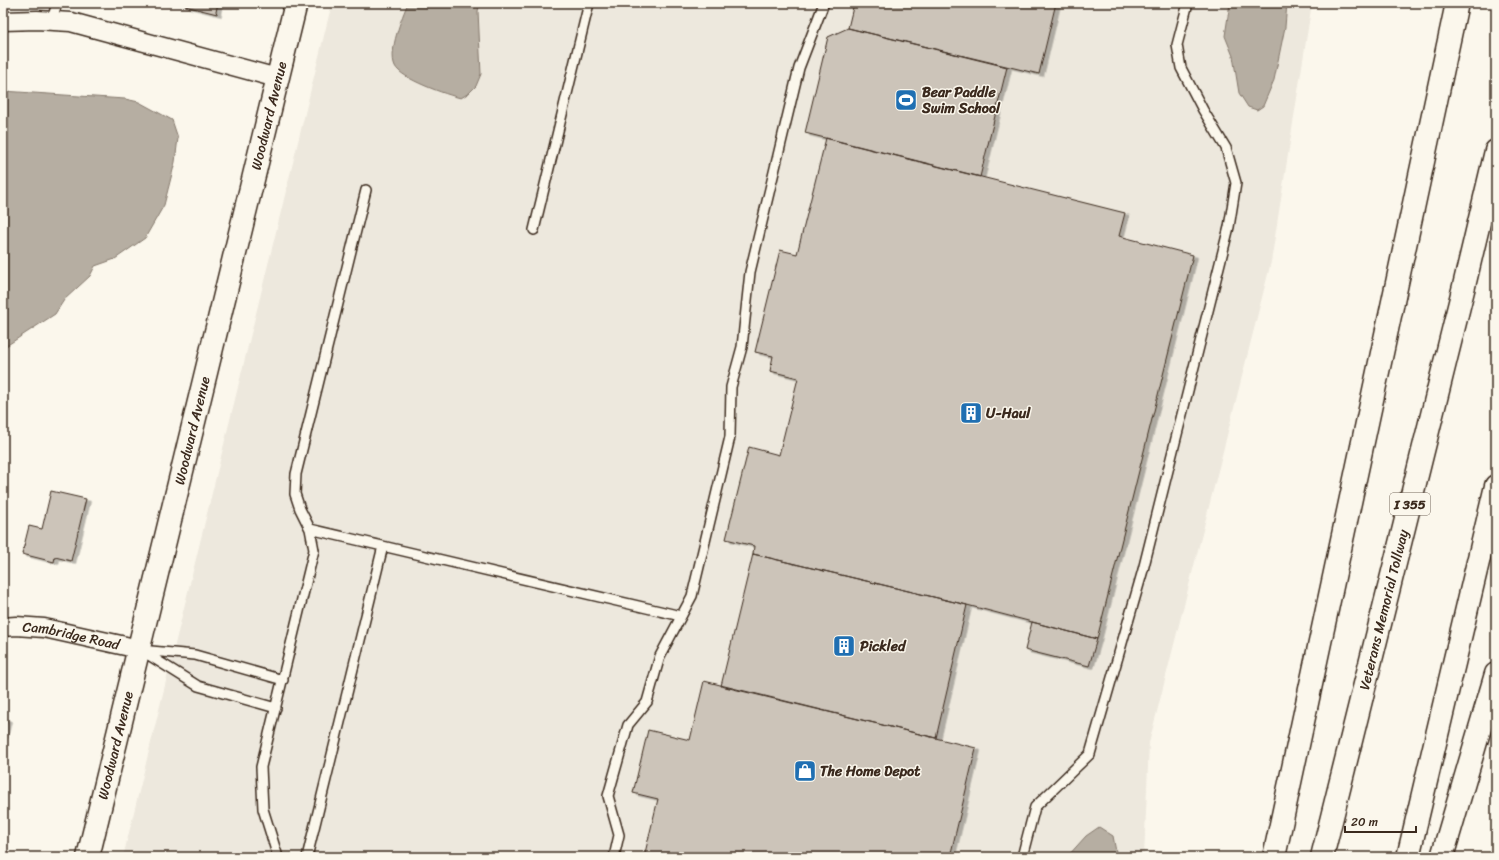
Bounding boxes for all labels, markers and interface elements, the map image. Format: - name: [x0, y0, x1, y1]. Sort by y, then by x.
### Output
- street label: Woodward Avenue: [243, 59, 294, 172]
- place label: Bear Paddle Swim School: [921, 80, 1001, 121]
- sports icon: Bear Paddle Swim School: [893, 87, 919, 113]
- street label: Woodward Avenue: [167, 373, 217, 487]
- building icon: U-Haul: [958, 400, 984, 426]
- place label: U-Haul: [986, 401, 1031, 426]
- road number: I 355: [1390, 493, 1430, 515]
- street label: Veterans Memorial Tollway: [1352, 526, 1416, 692]
- street label: Cambridge Road: [22, 614, 124, 657]
- building icon: Pickled: [831, 633, 857, 659]
- place label: Pickled: [860, 634, 907, 659]
- street label: Woodward Avenue: [90, 688, 141, 802]
- shop icon: The Home Depot: [792, 758, 818, 784]
- place label: The Home Depot: [820, 759, 921, 784]
- scale bar: [1345, 808, 1416, 834]
- text: 20 m: [1351, 811, 1378, 833]

